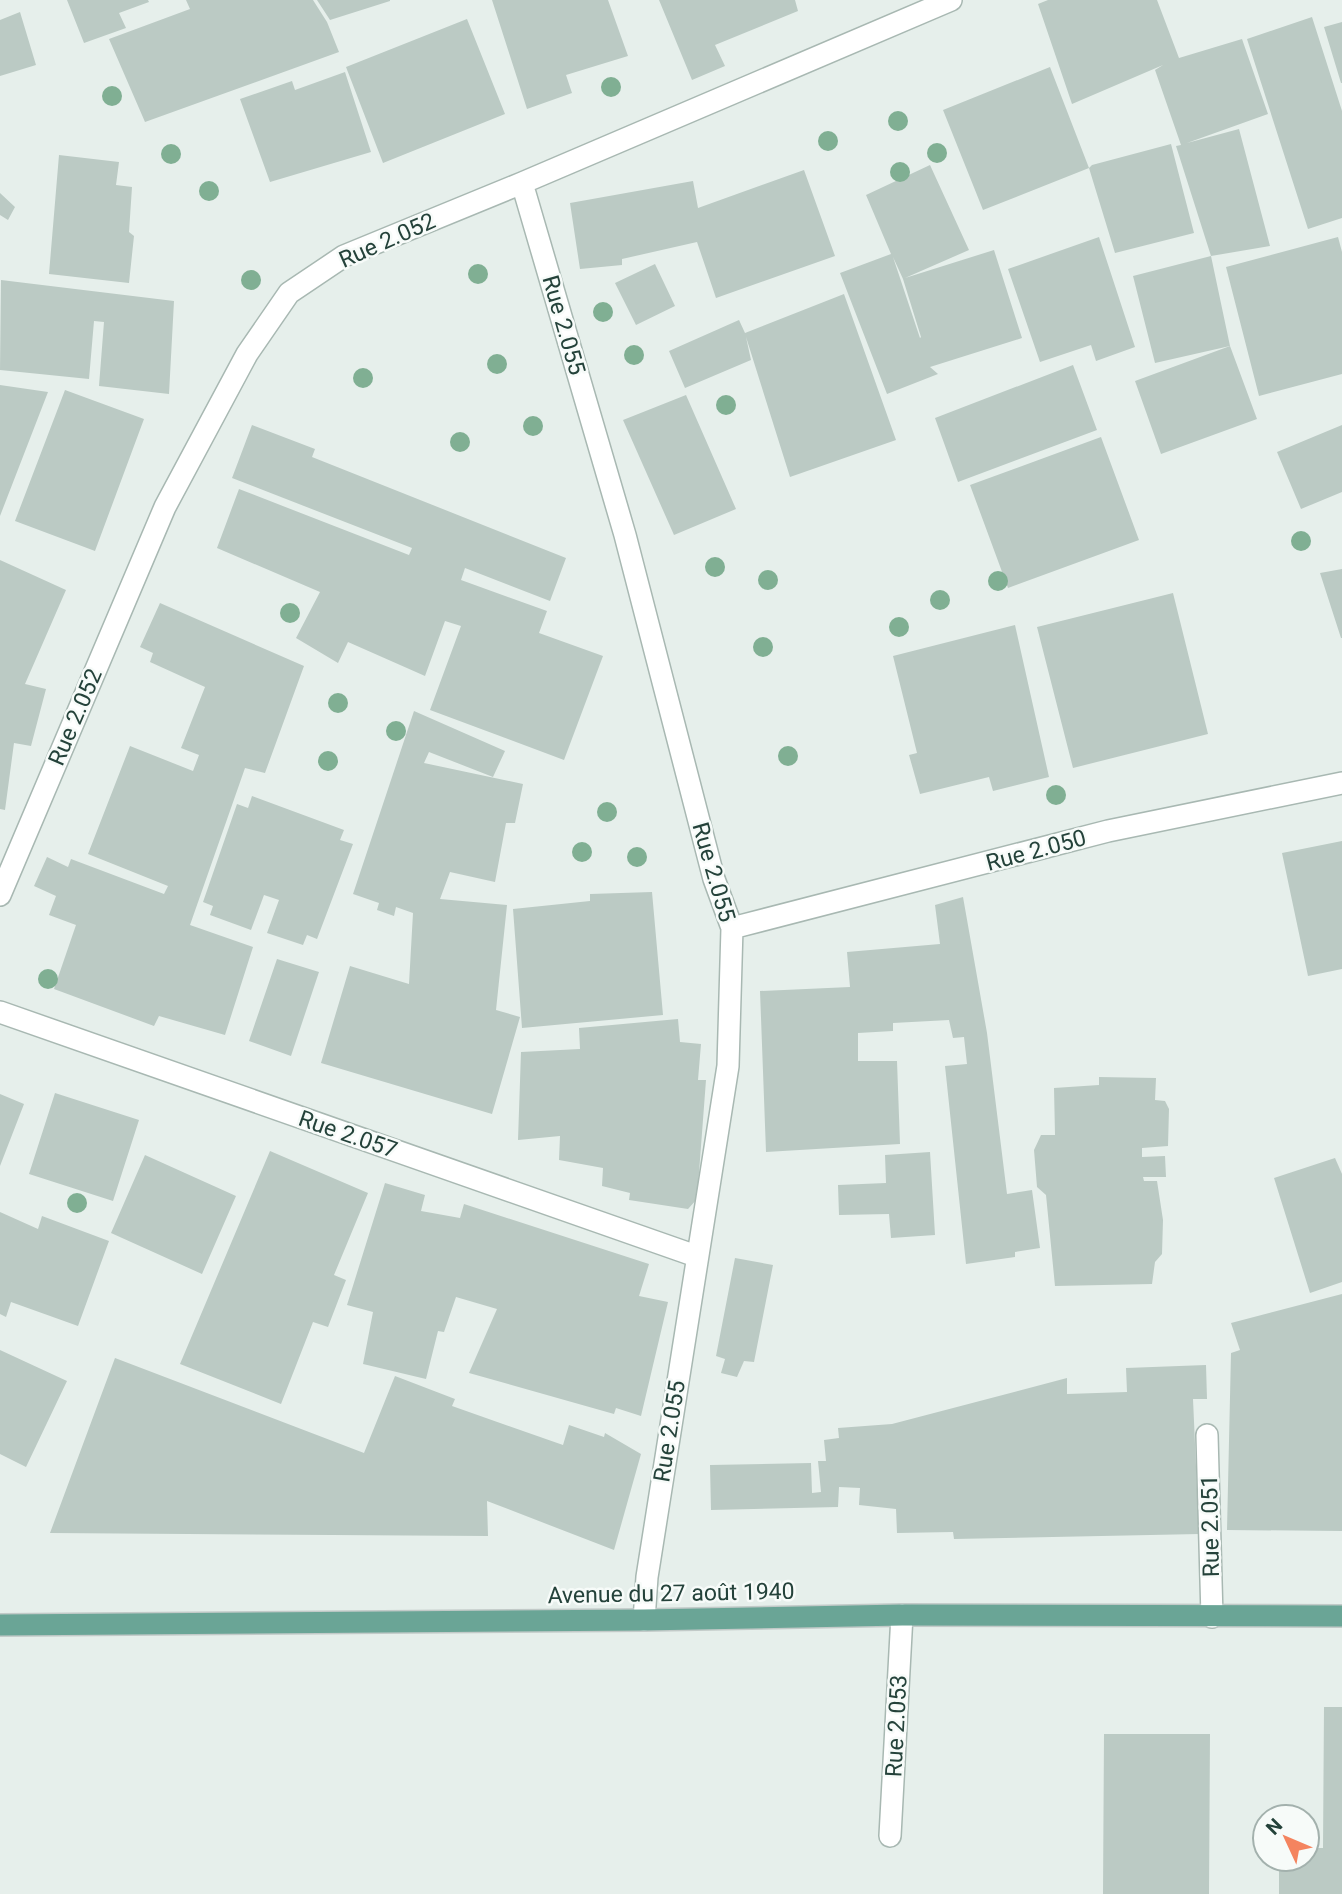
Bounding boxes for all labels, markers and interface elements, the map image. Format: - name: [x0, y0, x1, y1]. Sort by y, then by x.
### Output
- street label: Rue 2.052: [335, 207, 440, 274]
- street label: Rue 2.055: [536, 272, 591, 378]
- street label: Rue 2.052: [43, 665, 108, 770]
- street label: Rue 2.055: [686, 819, 741, 925]
- street label: Rue 2.050: [983, 824, 1089, 877]
- street label: Rue 2.057: [295, 1105, 401, 1164]
- street label: Rue 2.055: [648, 1378, 691, 1484]
- street label: Rue 2.051: [1196, 1474, 1225, 1577]
- street label: Avenue du 27 août 1940: [547, 1578, 795, 1609]
- street label: Rue 2.053: [880, 1674, 913, 1778]
- north arrow: [1251, 1803, 1321, 1873]
- text: N: [1261, 1814, 1287, 1839]

